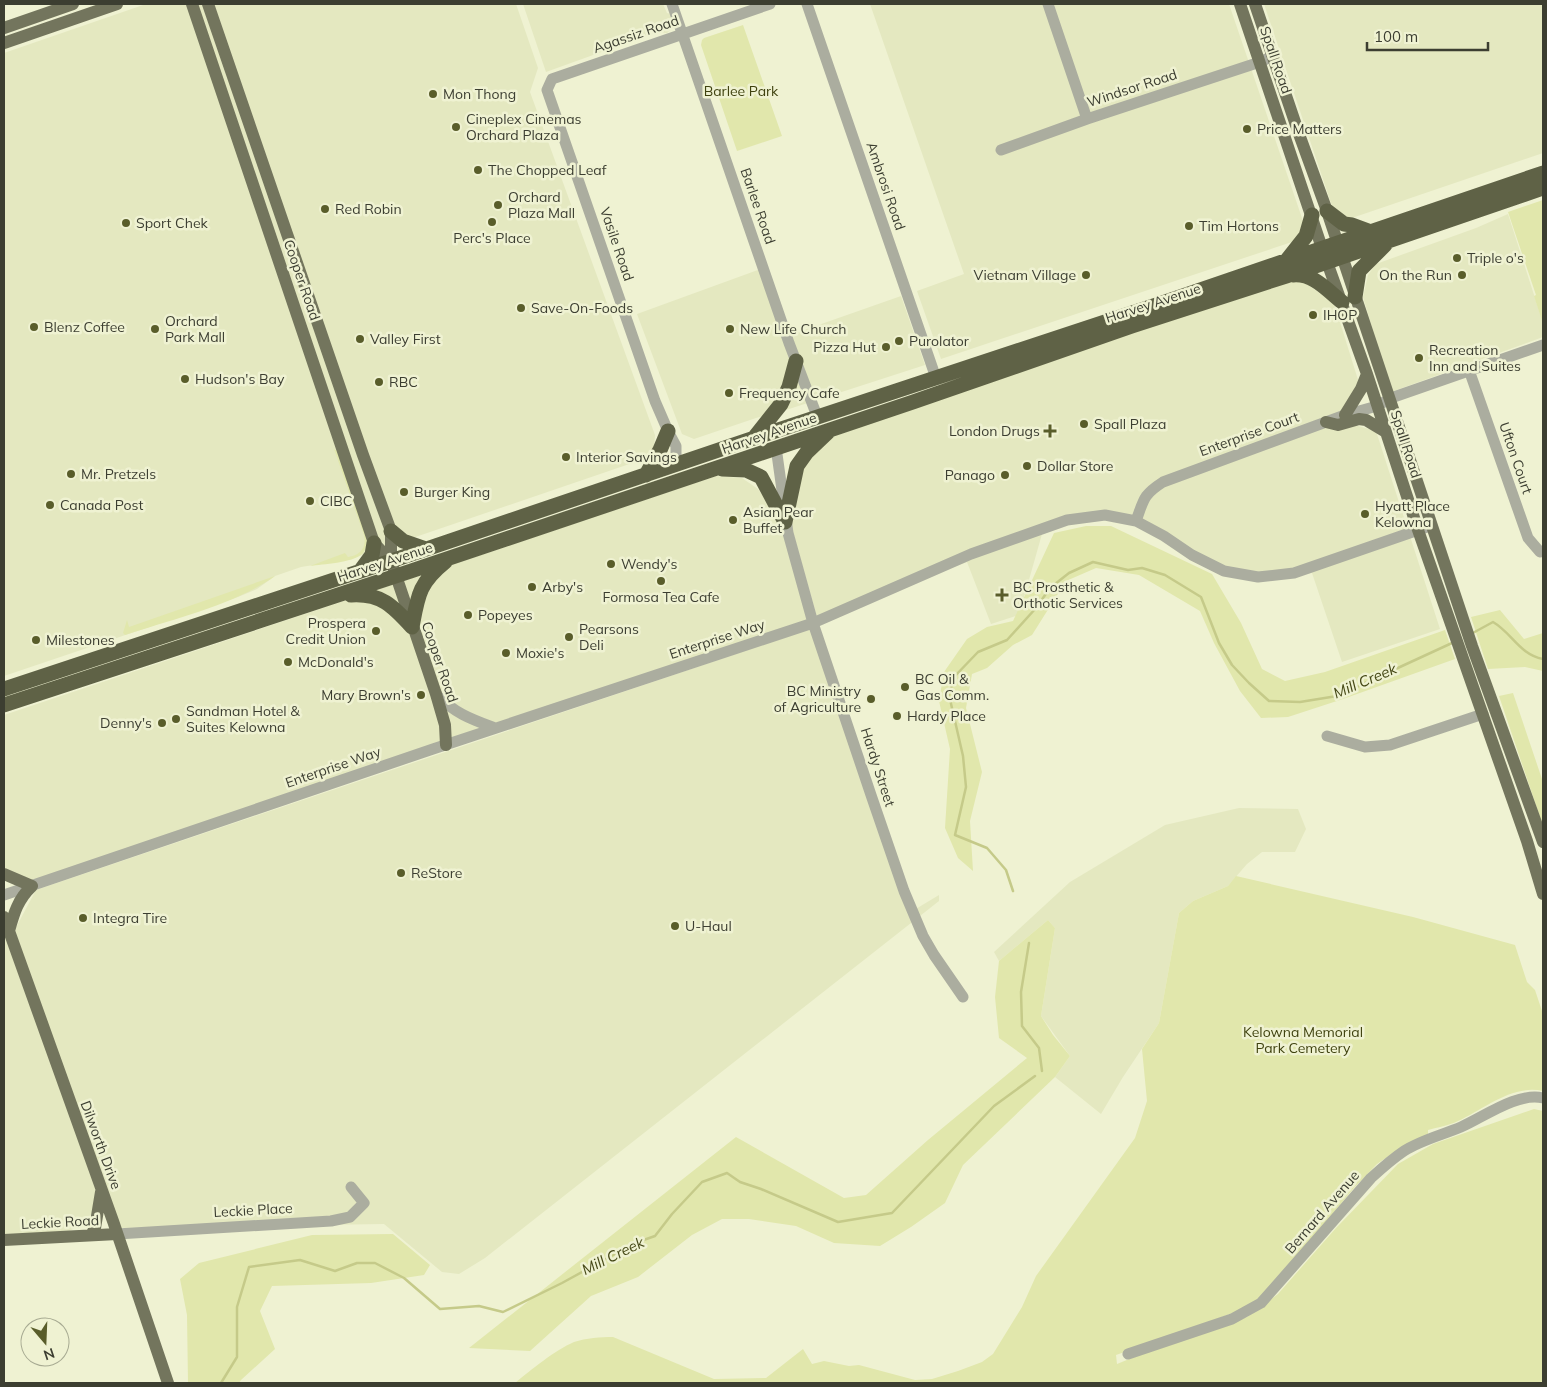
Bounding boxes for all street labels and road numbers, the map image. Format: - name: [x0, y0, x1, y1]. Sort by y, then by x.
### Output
- street label: Agassiz Road: [591, 11, 681, 57]
- street label: Spall Road: [1256, 24, 1296, 96]
- street label: Windsor Road: [1085, 65, 1179, 111]
- street label: Ambrosi Road: [862, 139, 910, 233]
- street label: Barlee Road: [737, 165, 779, 247]
- street label: Vasile Road: [596, 205, 638, 283]
- street label: Cooper Road: [280, 237, 324, 323]
- street label: Harvey Avenue: [1103, 279, 1203, 327]
- street label: Harvey Avenue: [719, 408, 819, 458]
- street label: Enterprise Court: [1197, 408, 1301, 460]
- street label: Spall Road: [1387, 408, 1425, 480]
- street label: Ufton Court: [1495, 420, 1537, 496]
- street label: Harvey Avenue: [335, 538, 435, 586]
- street label: Enterprise Way: [667, 615, 768, 663]
- street label: Cooper Road: [418, 619, 462, 705]
- street label: Hardy Street: [857, 725, 899, 809]
- street label: Enterprise Way: [283, 742, 384, 792]
- street label: Dilworth Drive: [77, 1098, 125, 1192]
- street label: Bernard Avenue: [1281, 1167, 1363, 1257]
- street label: Leckie Place: [213, 1199, 293, 1221]
- street label: Leckie Road: [20, 1211, 100, 1233]

